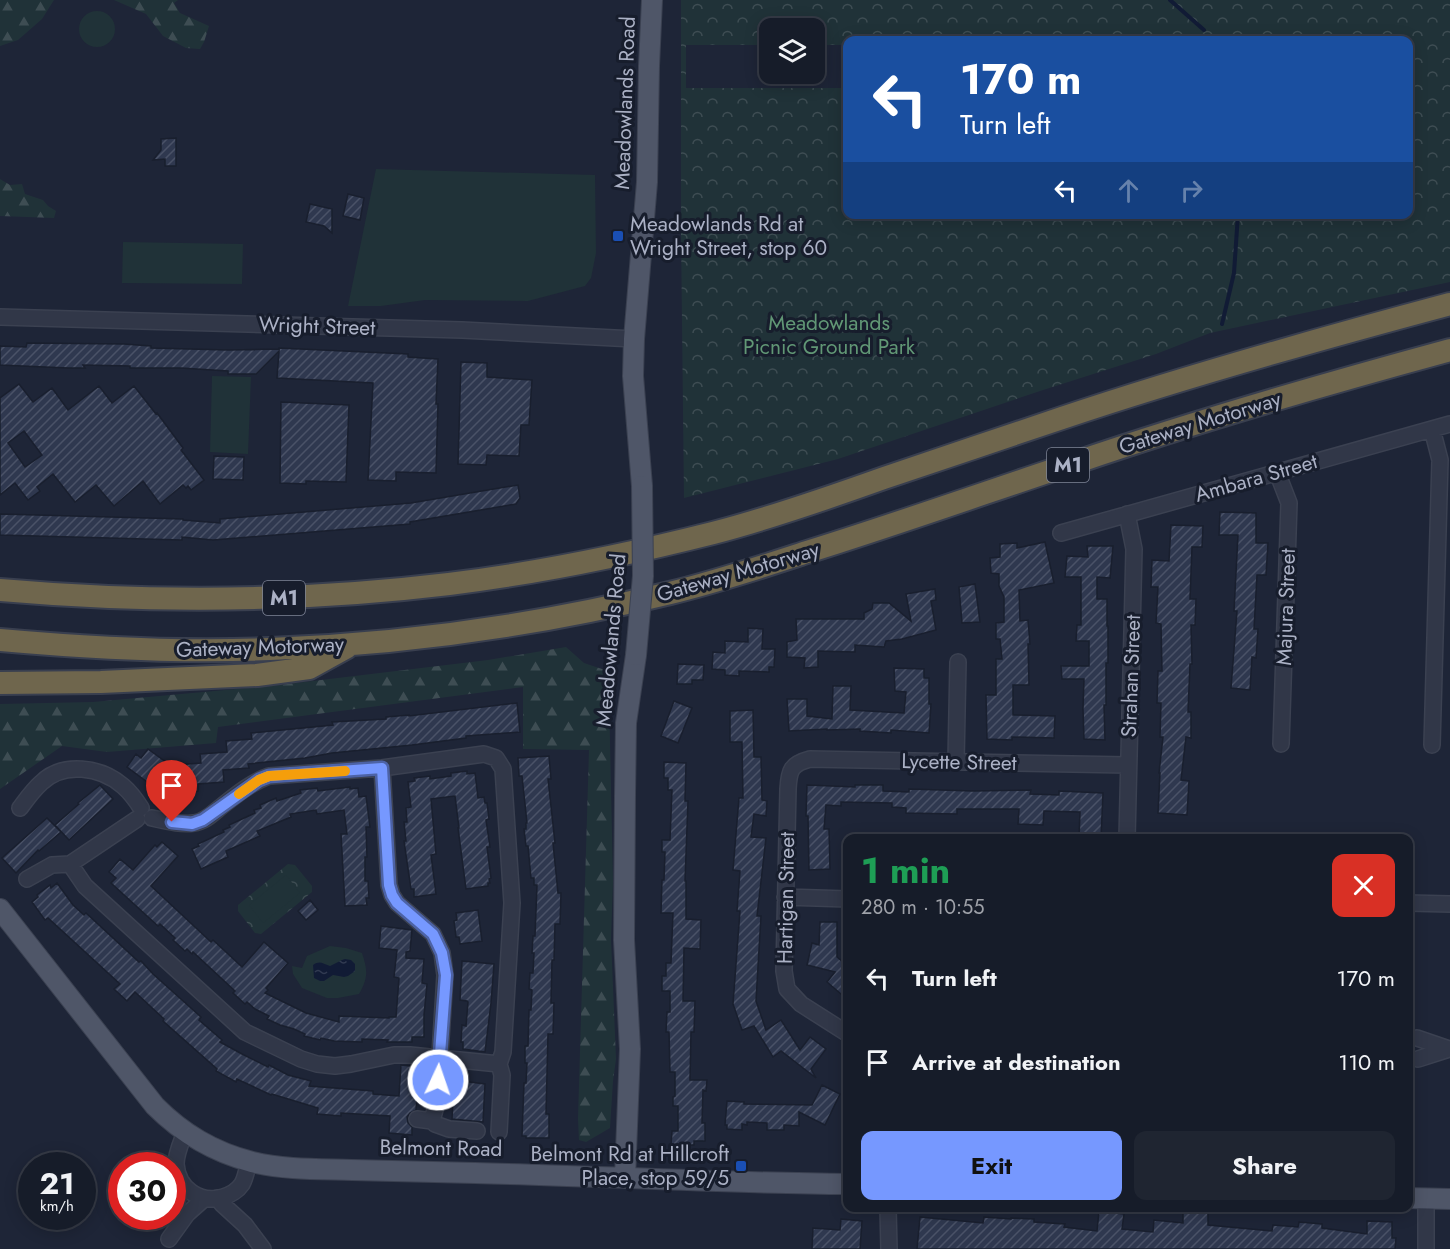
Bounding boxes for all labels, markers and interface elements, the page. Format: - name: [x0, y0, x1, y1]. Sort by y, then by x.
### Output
- street label: Meadowlands Road: [607, 16, 643, 190]
- map controls: [759, 18, 825, 84]
- button: layers: [759, 18, 825, 84]
- text: 170 m: [960, 49, 1082, 110]
- icon: left: [861, 60, 939, 138]
- text: Turn left: [960, 105, 1050, 144]
- icon: left: [1049, 174, 1082, 207]
- icon: ahead: [1112, 174, 1145, 207]
- icon: right: [1175, 174, 1208, 207]
- place label: Meadowlands Rd at Wright Street, stop 60: [630, 209, 827, 263]
- marker: Meadowlands Rd at Wright Street, stop 60: [611, 229, 625, 243]
- park label: Meadowlands Picnic Ground Park: [743, 308, 916, 362]
- street label: Wright Street: [258, 309, 376, 343]
- street label: Gateway Motorway: [1115, 384, 1285, 462]
- street label: Ambara Street: [1191, 446, 1321, 510]
- road number: M1: [1047, 448, 1089, 482]
- street label: Gateway Motorway: [653, 534, 824, 610]
- street label: Majura Street: [1269, 548, 1303, 666]
- street label: Meadowlands Road: [589, 552, 633, 728]
- road number: M1: [263, 581, 305, 615]
- street label: Strahan Street: [1114, 614, 1148, 738]
- street label: Gateway Motorway: [175, 629, 345, 665]
- street label: Lycette Street: [901, 746, 1017, 778]
- pin: [146, 760, 197, 822]
- icon: arrive: [155, 769, 188, 802]
- street label: Hartigan Street: [770, 832, 802, 964]
- text: 1 min: [861, 844, 950, 896]
- button: close: [1332, 854, 1395, 917]
- text: 280 m · 10:55: [861, 893, 984, 922]
- icon: left: [861, 962, 894, 995]
- text: Turn left: [912, 962, 997, 994]
- text: 170 m: [1337, 962, 1395, 994]
- icon: arrive: [861, 1046, 894, 1079]
- text: Arrive at destination: [912, 1046, 1121, 1078]
- text: 110 m: [1338, 1046, 1395, 1078]
- position arrow: [406, 1048, 470, 1112]
- button: Exit: [861, 1131, 1122, 1200]
- button: Share: [1134, 1131, 1395, 1200]
- street label: Belmont Road: [379, 1132, 503, 1164]
- place label: Belmont Rd at Hillcroft Place, stop 59/5: [530, 1139, 729, 1193]
- speed limit sign: 30: [108, 1152, 186, 1230]
- marker: Belmont Rd at Hillcroft Place, stop 59/5: [734, 1159, 748, 1173]
- text: 21: [40, 1162, 74, 1205]
- text: km/h: [40, 1195, 74, 1217]

